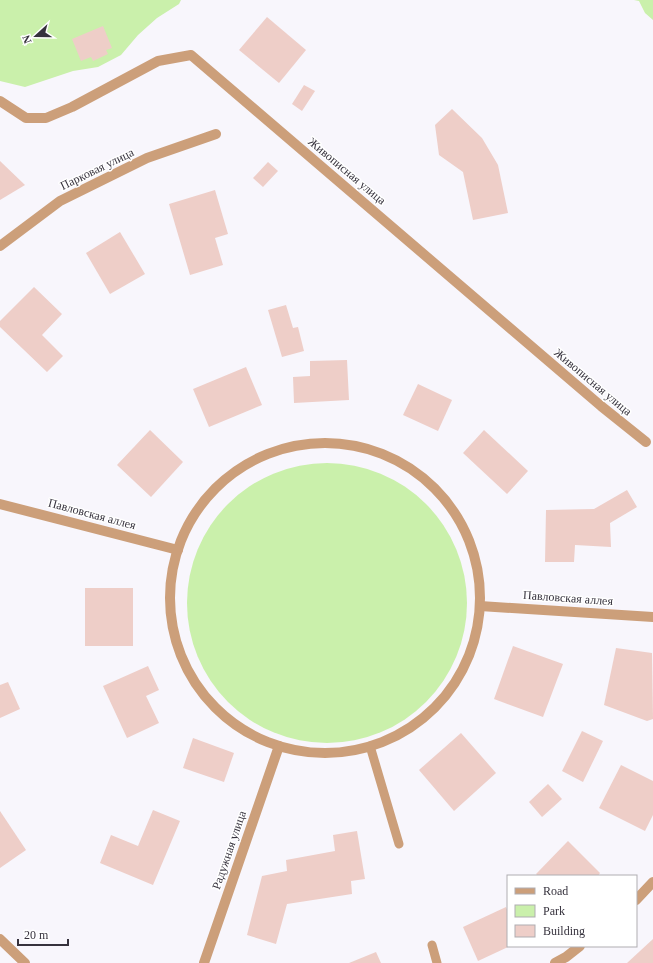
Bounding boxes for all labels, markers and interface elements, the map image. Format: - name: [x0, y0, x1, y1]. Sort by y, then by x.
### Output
- north arrow: [16, 16, 56, 56]
- text: N: [20, 34, 34, 45]
- street label: Живописная улица: [305, 135, 389, 208]
- street label: Парковая улица: [58, 145, 137, 193]
- street label: Живописная улица: [551, 346, 635, 419]
- street label: Павловская аллея: [47, 496, 138, 533]
- street label: Павловская аллея: [523, 588, 614, 608]
- street label: Радужная улица: [209, 808, 249, 891]
- legend: [507, 875, 637, 947]
- text: Road: [543, 884, 568, 898]
- text: Park: [543, 904, 565, 918]
- scale bar: [18, 921, 68, 947]
- text: Building: [543, 924, 585, 938]
- text: 20 m: [24, 928, 49, 942]

